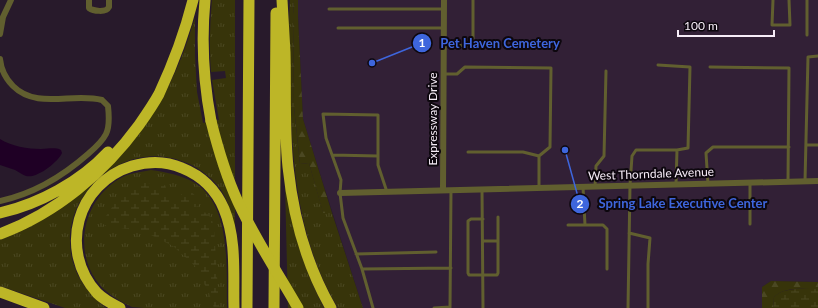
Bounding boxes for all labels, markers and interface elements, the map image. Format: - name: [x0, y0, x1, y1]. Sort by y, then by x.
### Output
- scale bar: [678, 12, 774, 38]
- text: 100 m: [684, 18, 718, 33]
- callout: Pet Haven Cemetery: [412, 31, 568, 56]
- text: 1: [419, 35, 426, 50]
- text: Pet Haven Cemetery: [440, 35, 560, 51]
- street label: Expressway Drive: [425, 72, 440, 166]
- street label: West Thorndale Avenue: [588, 164, 714, 183]
- callout: Spring Lake Executive Center: [570, 191, 775, 216]
- text: Spring Lake Executive Center: [599, 195, 768, 211]
- text: 2: [577, 196, 584, 211]

